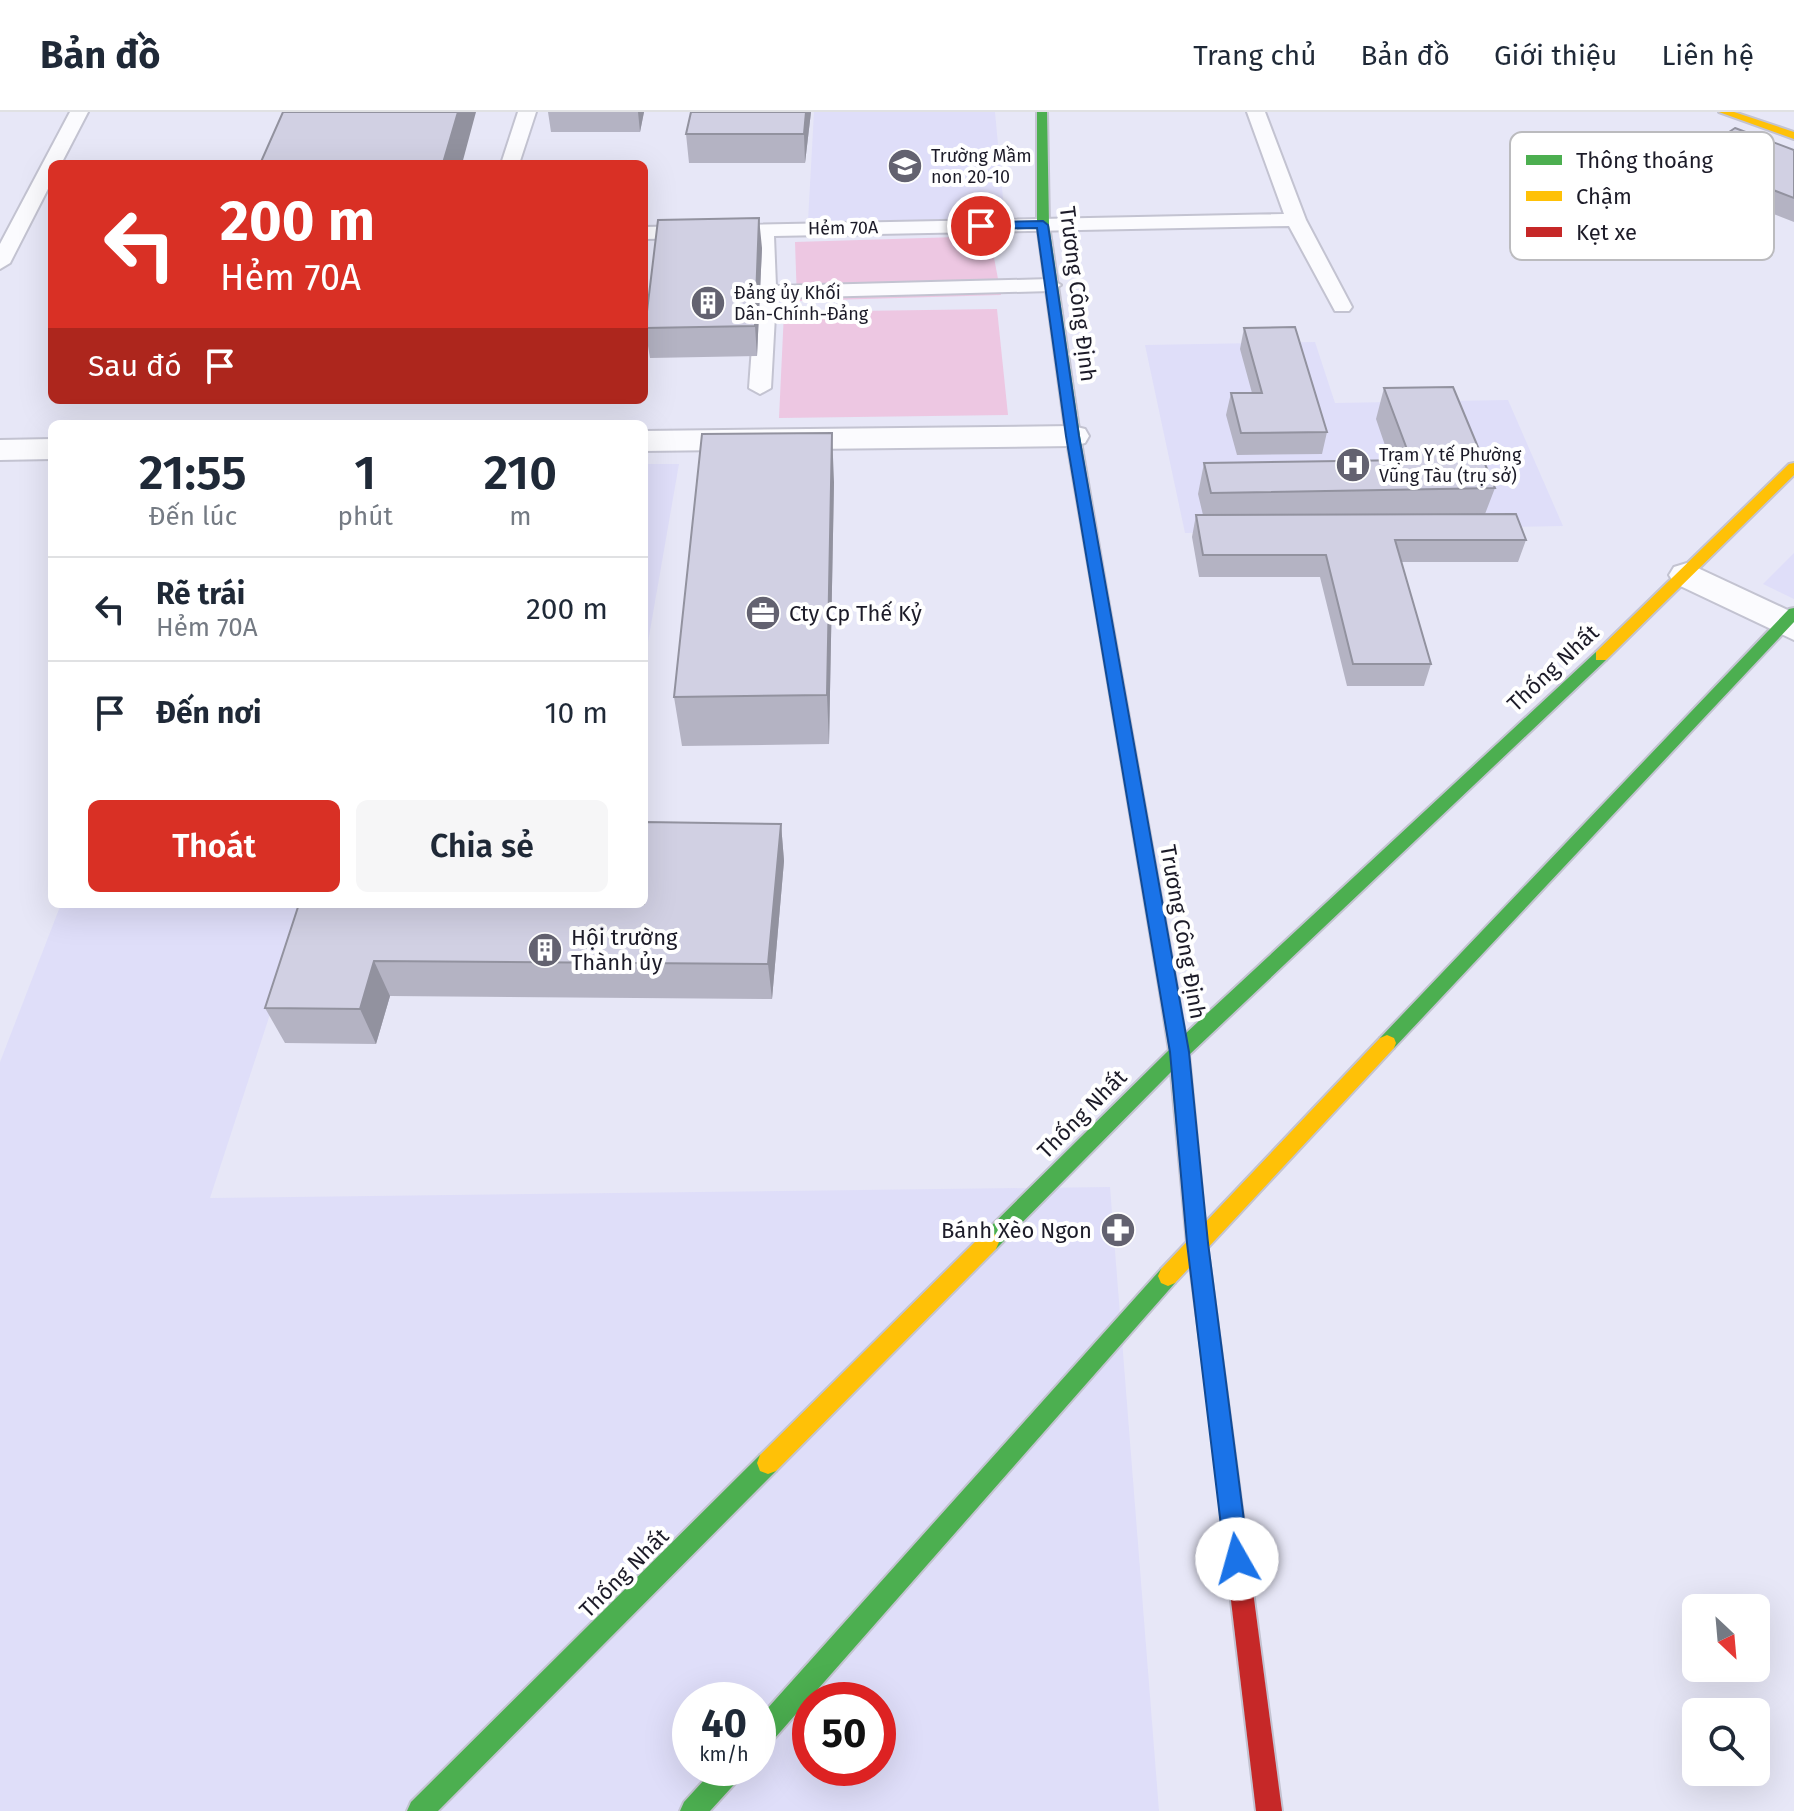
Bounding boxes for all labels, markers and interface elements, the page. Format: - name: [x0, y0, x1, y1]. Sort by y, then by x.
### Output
- text: Bản đồ: [40, 32, 161, 78]
- text: Trang chủ: [1193, 39, 1317, 72]
- text: Bản đồ: [1361, 39, 1450, 72]
- text: Giới thiệu: [1494, 39, 1617, 72]
- text: Liên hệ: [1661, 39, 1754, 72]
- legend: [1510, 132, 1774, 260]
- place label: Trường Mầm non 20-10: [931, 145, 1032, 188]
- school or university icon: Trường Mầm non 20-10: [886, 147, 924, 185]
- text: Thông thoáng: [1576, 147, 1714, 174]
- text: Chậm: [1576, 183, 1632, 210]
- text: 200 m: [220, 188, 375, 255]
- icon: left: [88, 192, 192, 296]
- pin: [947, 192, 1015, 260]
- icon: arrive: [959, 204, 1003, 248]
- street label: Trương Công Định: [1054, 205, 1102, 383]
- street label: Hẻm 70A: [808, 216, 879, 240]
- text: Kẹt xe: [1576, 219, 1637, 246]
- text: Hẻm 70A: [220, 256, 361, 300]
- place label: Đảng ủy Khối Dân-Chính-Đảng: [734, 282, 869, 325]
- building icon: Đảng ủy Khối Dân-Chính-Đảng: [689, 284, 727, 322]
- icon: arrive: [198, 344, 242, 388]
- text: Sau đó: [88, 348, 182, 384]
- text: 21:55: [139, 444, 247, 502]
- text: 1: [354, 444, 376, 502]
- text: 210: [484, 444, 557, 502]
- place label: Trạm Y tế Phường Vũng Tàu (trụ sở): [1379, 444, 1522, 487]
- hospital icon: Trạm Y tế Phường Vũng Tàu (trụ sở): [1334, 446, 1372, 484]
- text: Đến lúc: [149, 501, 237, 532]
- text: phút: [338, 501, 393, 532]
- text: m: [509, 501, 532, 532]
- text: Rẽ trái: [156, 576, 245, 612]
- icon: left: [88, 587, 132, 631]
- text: 200 m: [526, 591, 608, 627]
- office icon: Cty Cp Thế Kỷ: [744, 594, 782, 632]
- place label: Cty Cp Thế Kỷ: [789, 600, 922, 627]
- text: Hẻm 70A: [156, 612, 258, 643]
- street label: Thống Nhất: [1502, 619, 1604, 717]
- icon: arrive: [88, 691, 132, 735]
- text: Đến nơi: [156, 695, 261, 731]
- text: 10 m: [545, 695, 608, 731]
- button: Thoát: [88, 800, 340, 892]
- button: Chia sẻ: [356, 800, 608, 892]
- street label: Trương Công Định: [1154, 843, 1212, 1021]
- place label: Hội trường Thành ủy: [571, 924, 678, 976]
- building icon: Hội trường Thành ủy: [526, 931, 564, 969]
- street label: Thống Nhất: [1032, 1064, 1132, 1164]
- pharmacy icon: Bánh Xèo Ngon: [1099, 1211, 1137, 1249]
- place label: Bánh Xèo Ngon: [941, 1217, 1092, 1244]
- position arrow: [1195, 1517, 1279, 1601]
- street label: Thống Nhất: [574, 1523, 674, 1623]
- north arrow: [1682, 1594, 1770, 1682]
- map controls: [1682, 1594, 1770, 1786]
- speed limit sign: 50: [792, 1682, 896, 1786]
- button: search: [1682, 1698, 1770, 1786]
- text: 40: [701, 1700, 747, 1748]
- text: km/h: [699, 1742, 749, 1766]

